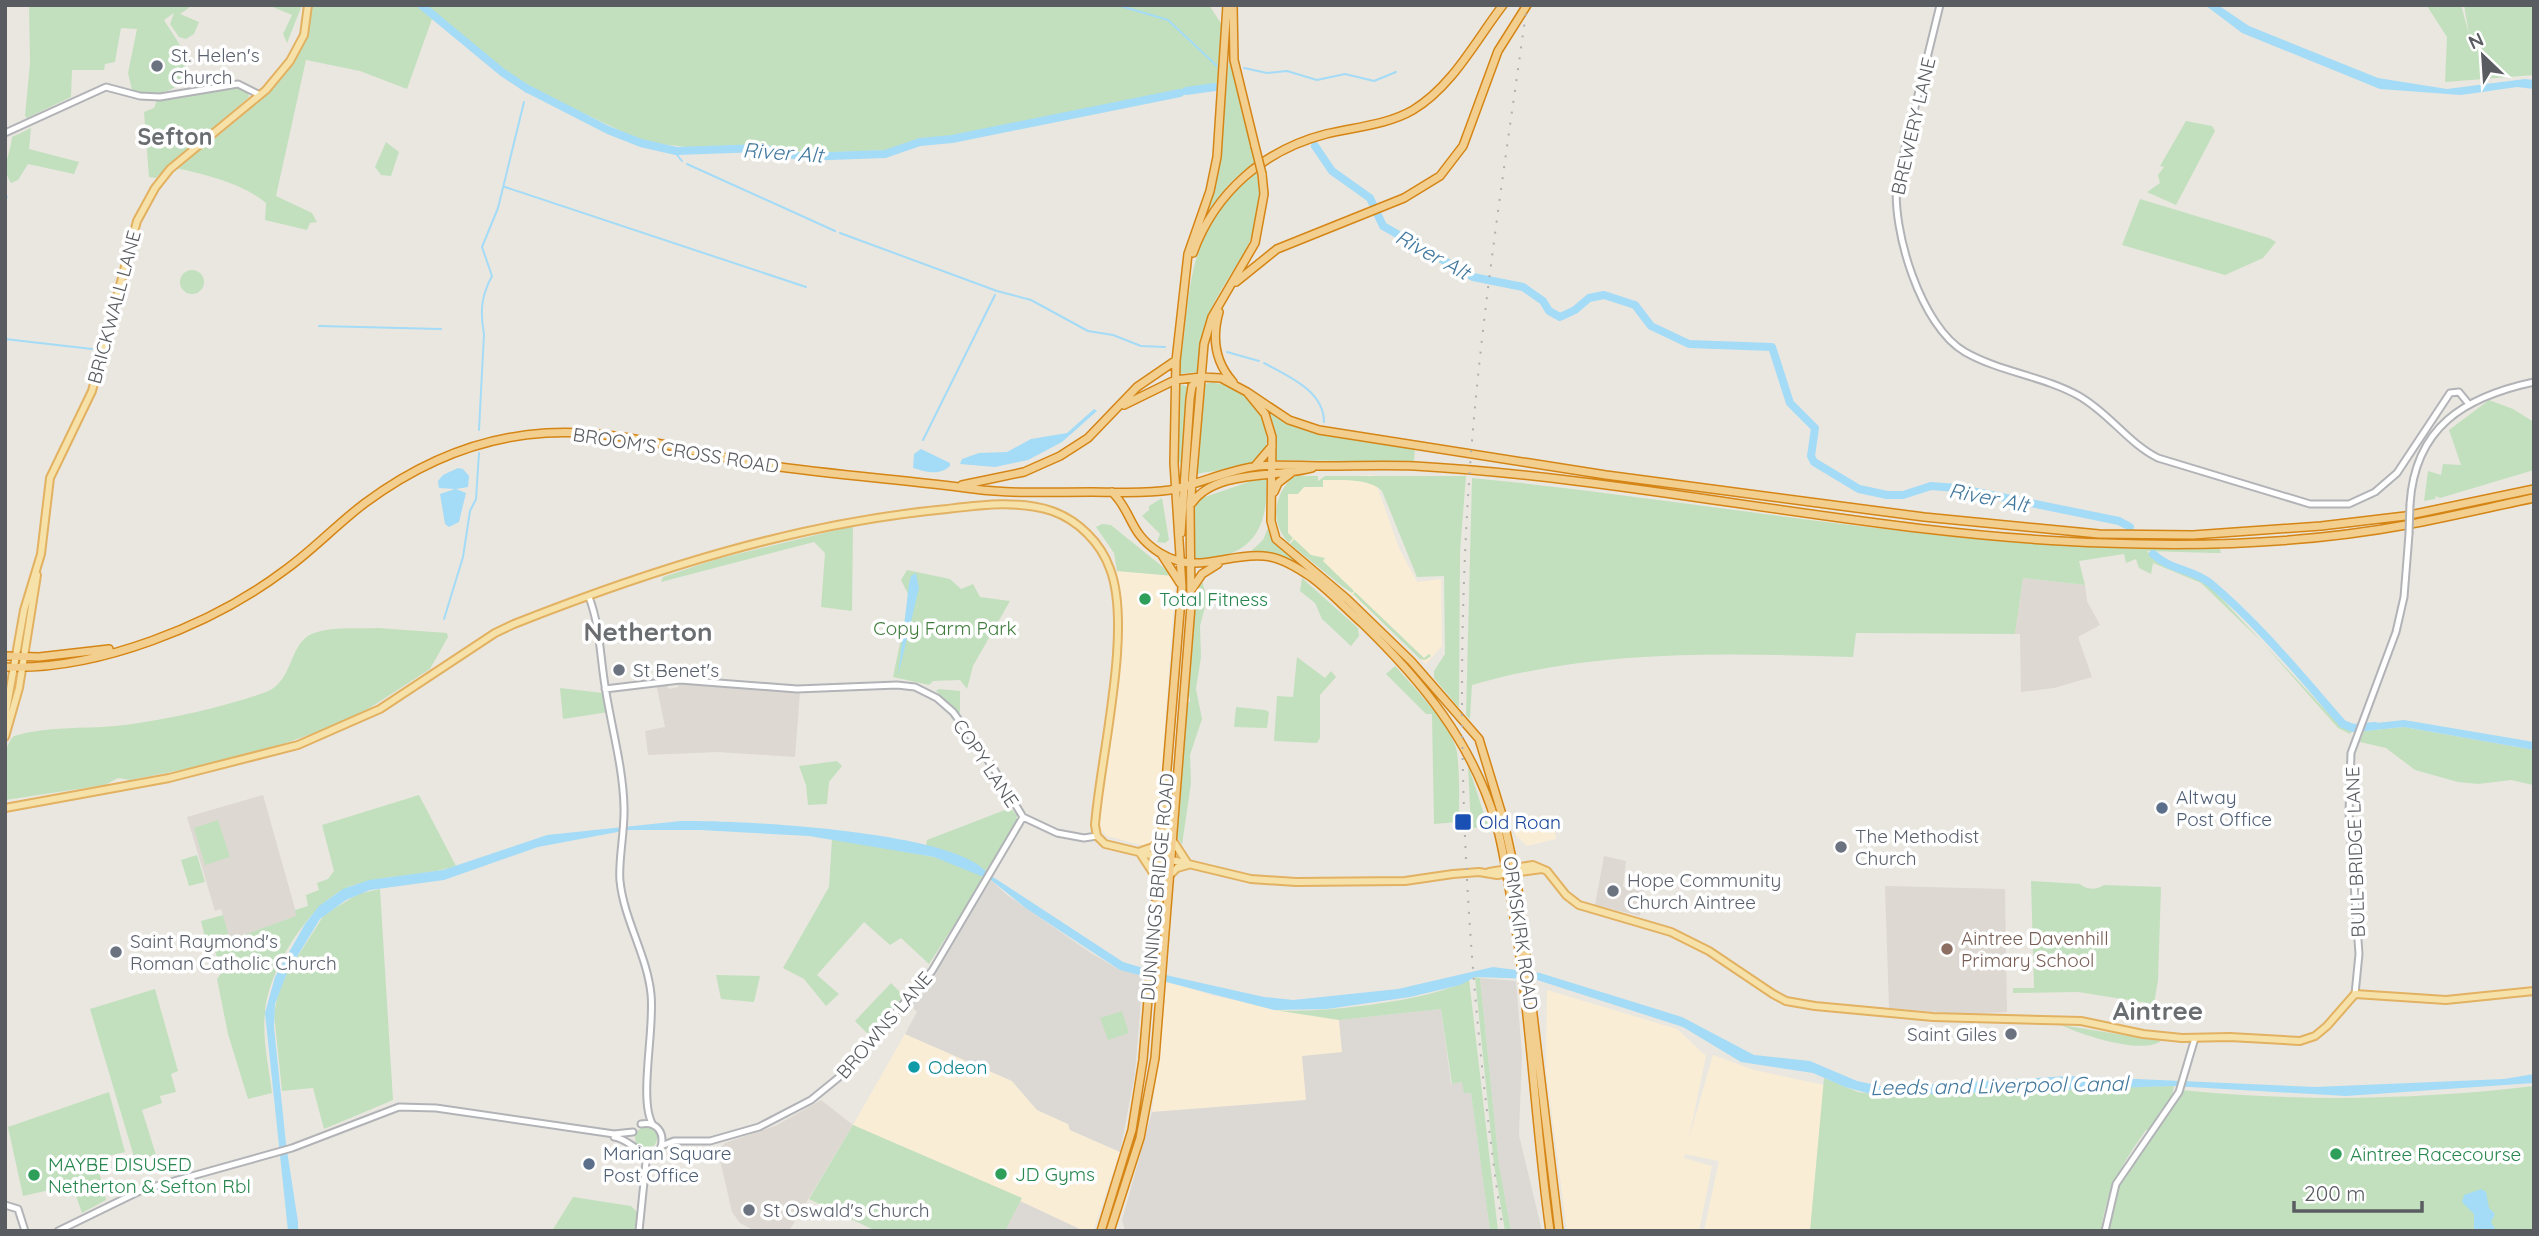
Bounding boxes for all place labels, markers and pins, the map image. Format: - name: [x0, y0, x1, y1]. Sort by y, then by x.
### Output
- place label: St. Helen's Church: [171, 43, 260, 89]
- marker: St. Helen's Church: [149, 58, 165, 74]
- place label: Total Fitness: [1159, 587, 1268, 611]
- marker: Total Fitness: [1137, 591, 1153, 607]
- place label: St Benet's: [633, 658, 719, 682]
- marker: St Benet's: [611, 662, 627, 678]
- place label: Altway Post Office: [2176, 785, 2272, 831]
- marker: Altway Post Office: [2154, 800, 2170, 816]
- place label: Old Roan: [1479, 810, 1561, 834]
- marker: Old Roan: [1453, 812, 1473, 832]
- place label: The Methodist Church: [1855, 824, 1979, 870]
- marker: The Methodist Church: [1833, 839, 1849, 855]
- place label: Hope Community Church Aintree: [1627, 868, 1781, 914]
- marker: Hope Community Church Aintree: [1605, 883, 1621, 899]
- place label: Aintree Davenhill Primary School: [1961, 926, 2109, 972]
- place label: Saint Raymond's Roman Catholic Church: [130, 929, 337, 975]
- marker: Aintree Davenhill Primary School: [1939, 941, 1955, 957]
- marker: Saint Raymond's Roman Catholic Church: [108, 944, 124, 960]
- place label: Saint Giles: [1907, 1022, 1997, 1046]
- marker: Saint Giles: [2003, 1026, 2019, 1042]
- place label: Odeon: [928, 1055, 987, 1079]
- marker: Odeon: [906, 1059, 922, 1075]
- place label: Marian Square Post Office: [603, 1141, 731, 1187]
- place label: Aintree Racecourse: [2350, 1142, 2521, 1166]
- marker: Aintree Racecourse: [2328, 1146, 2344, 1162]
- place label: MAYBE DISUSED Netherton & Sefton Rbl: [48, 1152, 251, 1198]
- marker: Marian Square Post Office: [581, 1156, 597, 1172]
- place label: JD Gyms: [1015, 1162, 1095, 1186]
- marker: JD Gyms: [993, 1166, 1009, 1182]
- marker: MAYBE DISUSED Netherton & Sefton Rbl: [26, 1167, 42, 1183]
- place label: St Oswald's Church: [763, 1198, 930, 1222]
- marker: St Oswald's Church: [741, 1202, 757, 1218]

